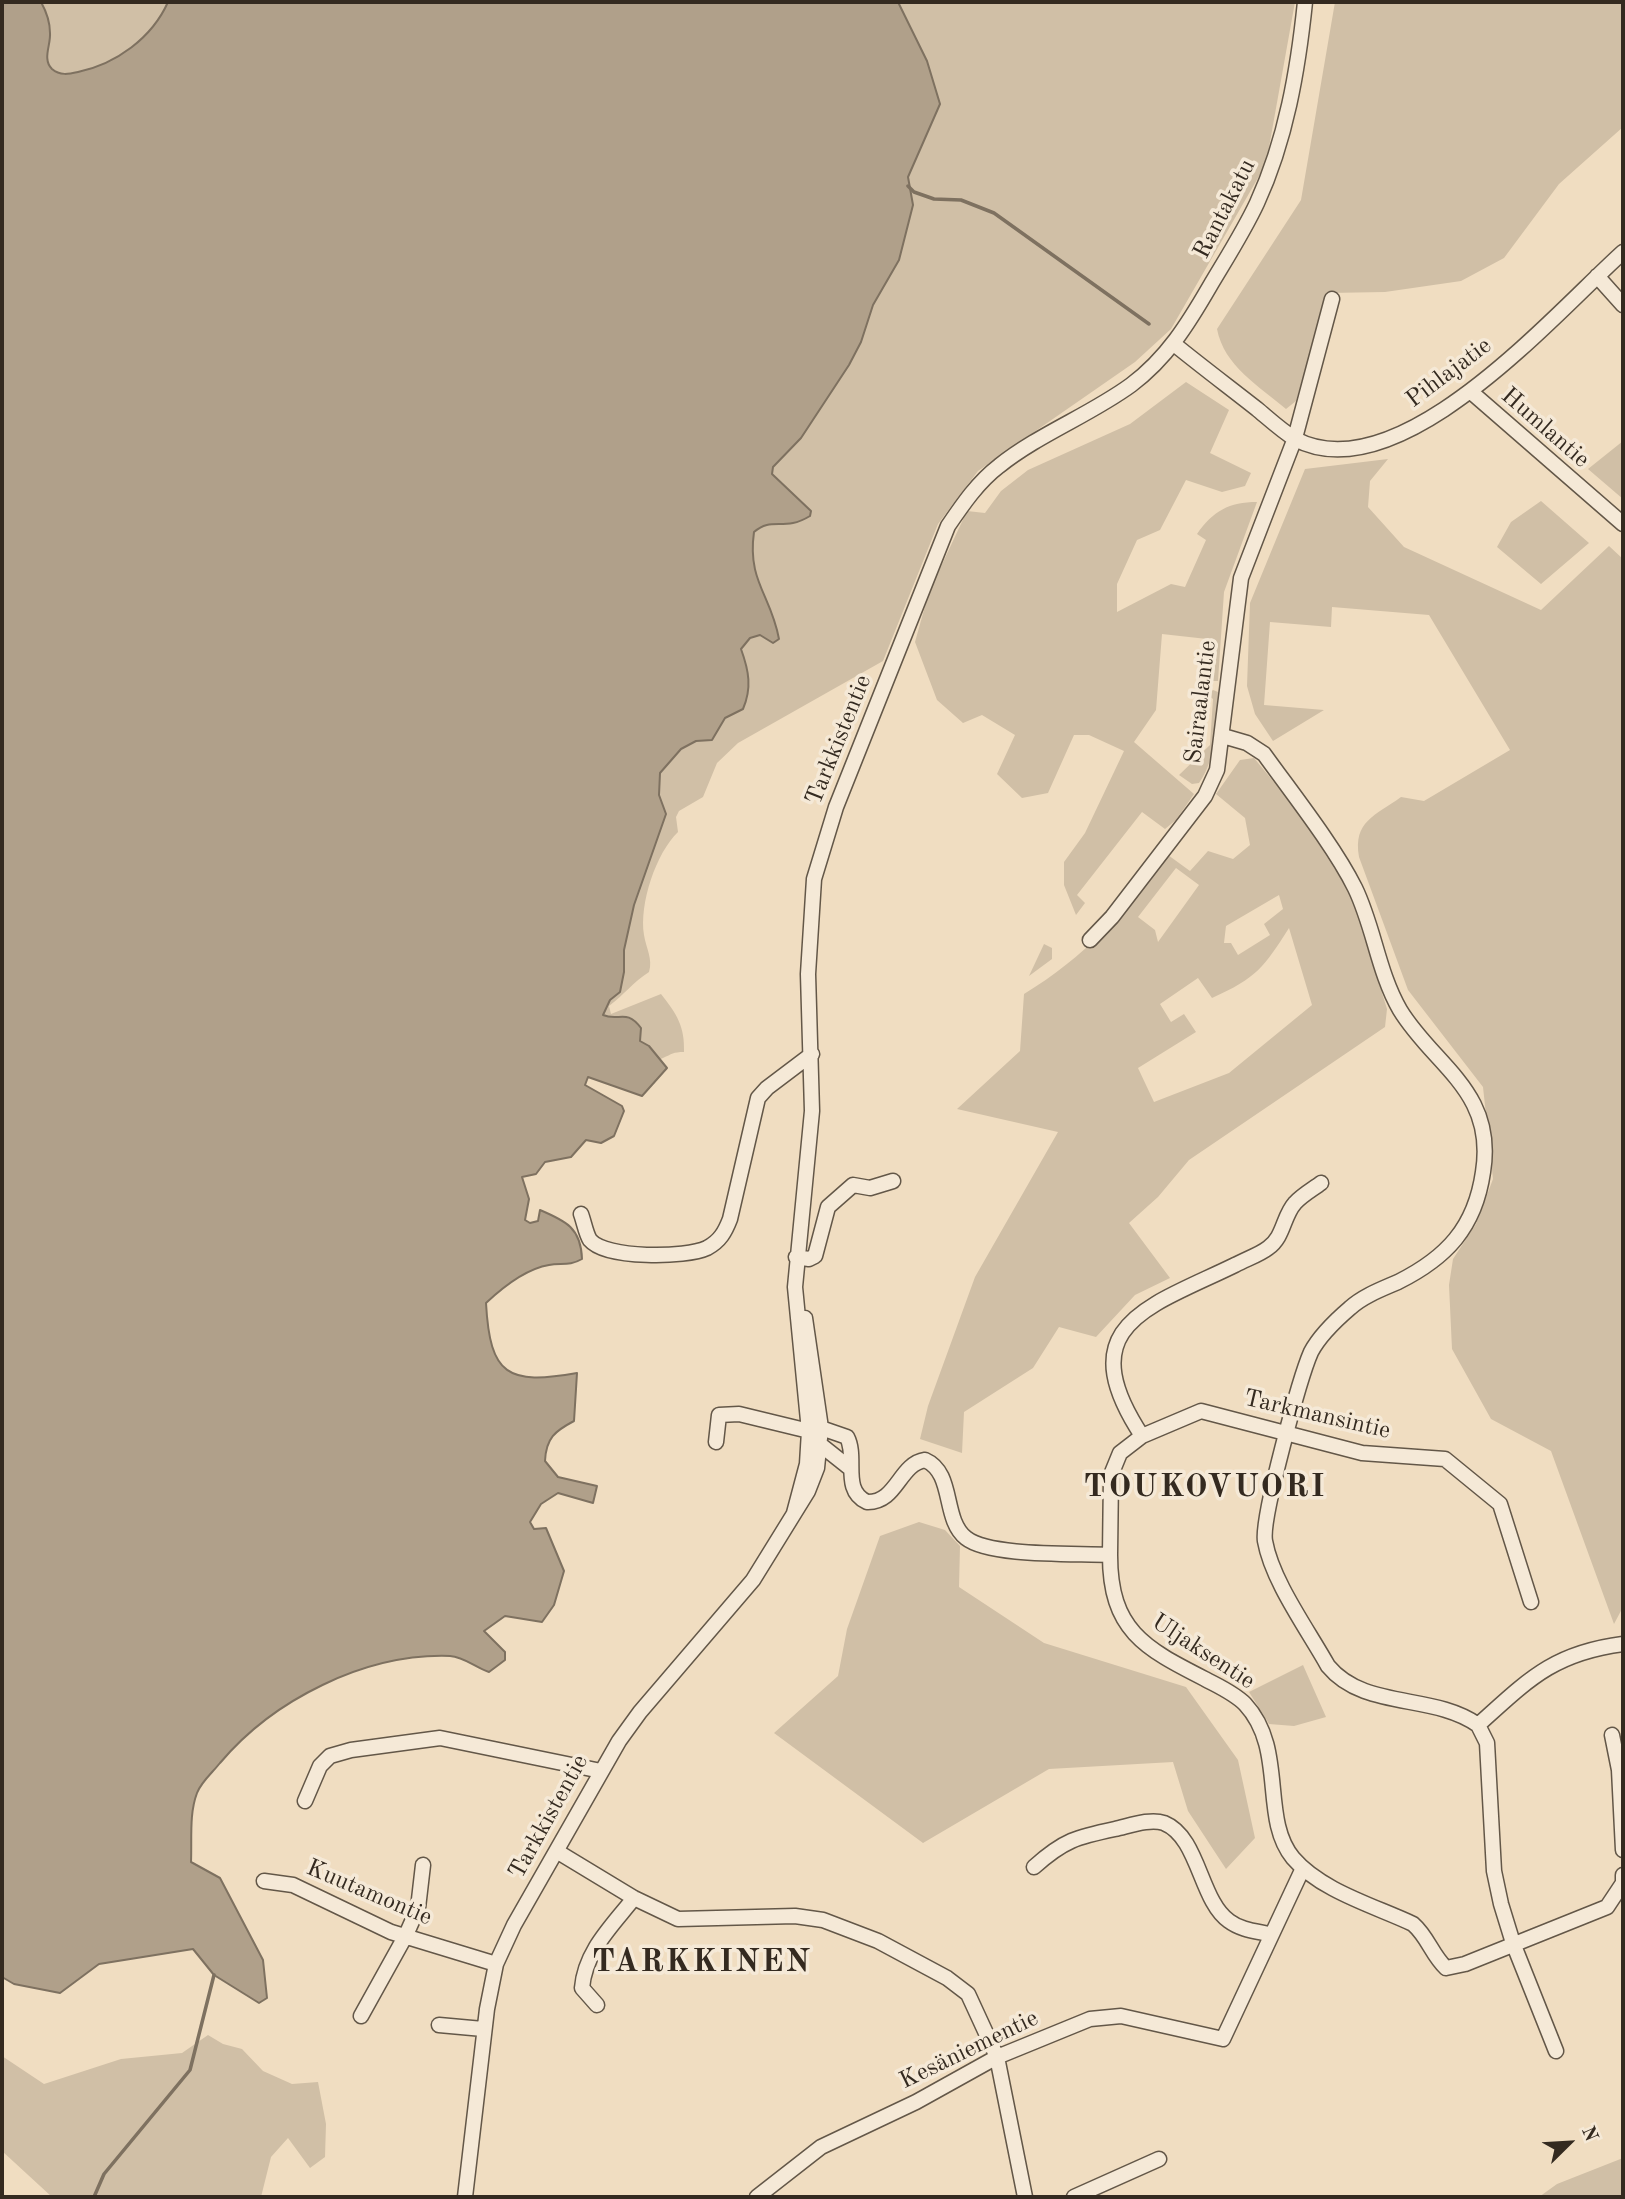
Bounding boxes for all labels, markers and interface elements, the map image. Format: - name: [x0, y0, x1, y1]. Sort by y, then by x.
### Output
- street label: Rantakatu: [1188, 154, 1262, 264]
- street label: Pihlajatie: [1401, 332, 1497, 414]
- street label: Humlantie: [1495, 382, 1595, 474]
- street label: Sairaalantie: [1179, 639, 1223, 765]
- street label: Tarkkistentie: [800, 671, 878, 809]
- street label: Tarkmansintie: [1241, 1384, 1393, 1446]
- district label: TOUKOVUORI: [1085, 1469, 1325, 1507]
- street label: Uljaksentie: [1146, 1608, 1260, 1696]
- street label: Tarkkistentie: [503, 1750, 595, 1884]
- street label: Kuutamontie: [302, 1854, 436, 1932]
- district label: TARKKINEN: [593, 1944, 811, 1982]
- street label: Kesäniementie: [895, 2004, 1043, 2096]
- north arrow: [1534, 2108, 1604, 2178]
- text: N: [1577, 2124, 1600, 2145]

